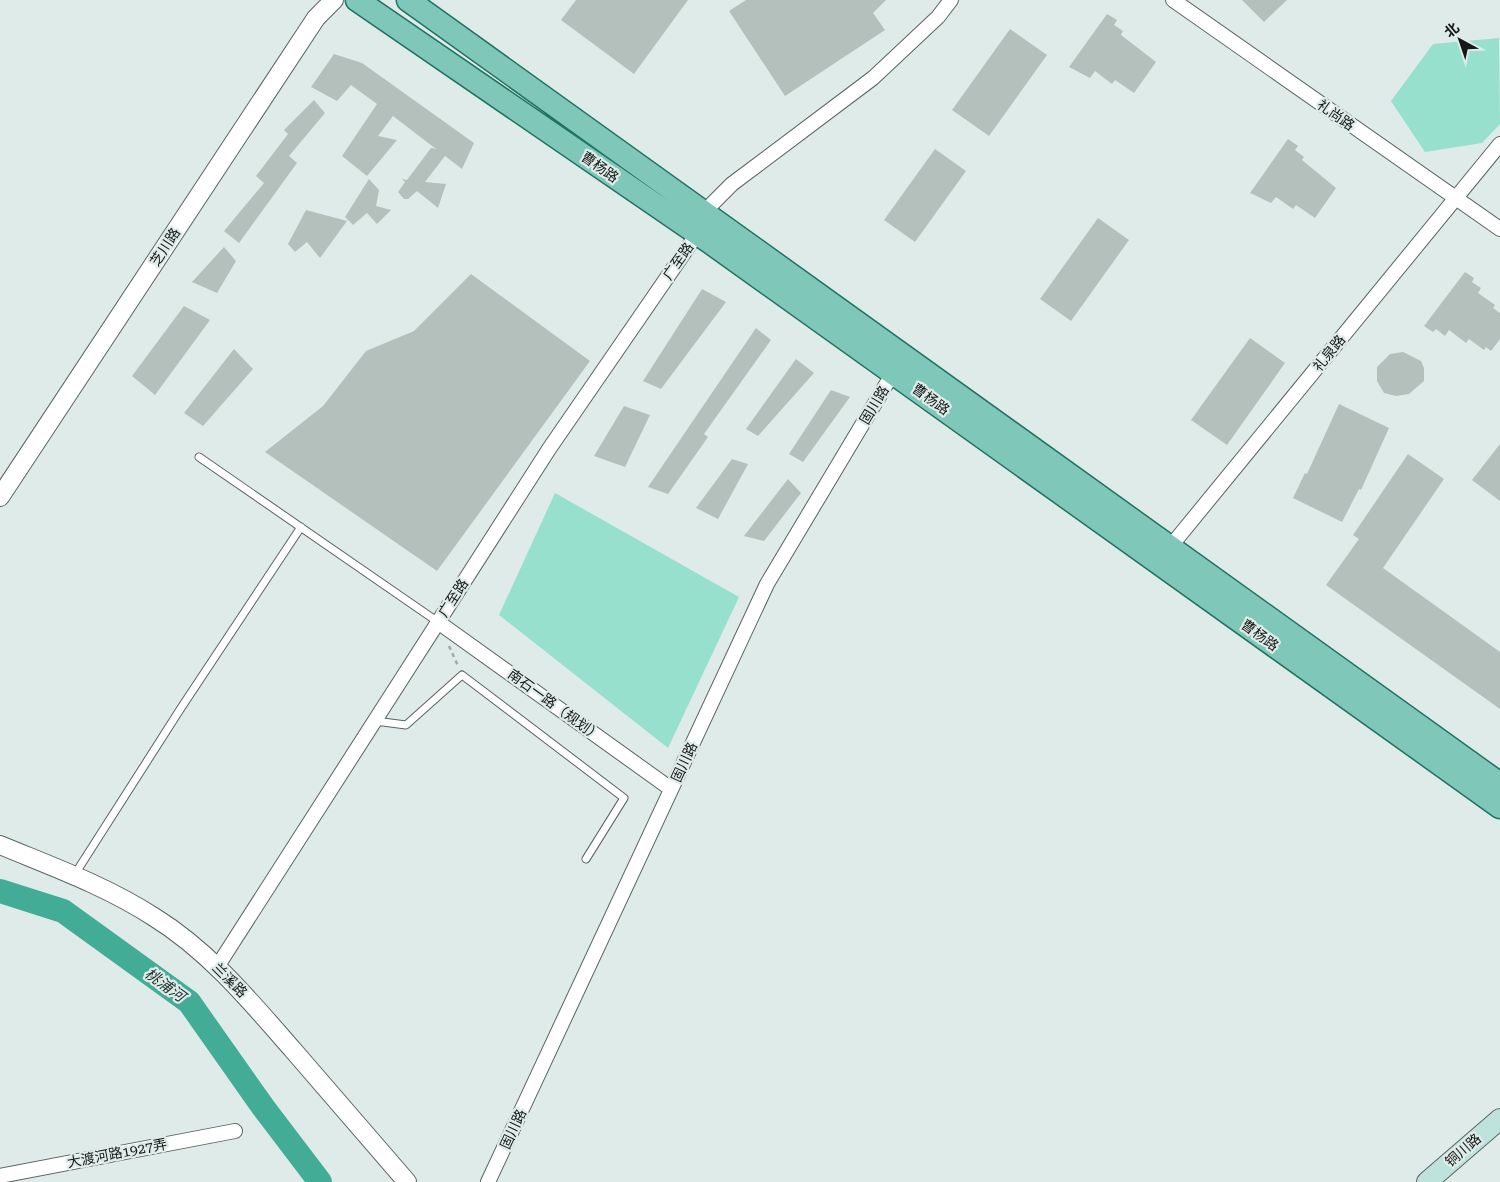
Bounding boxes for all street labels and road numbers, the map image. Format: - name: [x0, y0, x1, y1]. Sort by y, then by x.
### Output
- street label: 礼尚路: [1314, 96, 1358, 134]
- street label: 曹杨路: [578, 148, 622, 186]
- street label: 芝川路: [147, 225, 183, 269]
- street label: 广至路: [659, 239, 697, 283]
- street label: 礼泉路: [1310, 332, 1348, 374]
- street label: 曹杨路: [909, 380, 953, 418]
- street label: 固川路: [856, 383, 892, 427]
- street label: 广至路: [435, 576, 471, 620]
- street label: 曹杨路: [1238, 616, 1282, 654]
- street label: 南石一路（规划）: [505, 666, 605, 744]
- street label: 固川路: [668, 740, 700, 784]
- street label: 兰溪路: [209, 959, 251, 1001]
- street label: 固川路: [497, 1107, 529, 1151]
- street label: 铜川路: [1442, 1130, 1484, 1170]
- street label: 大渡河路1927弄: [66, 1135, 168, 1171]

